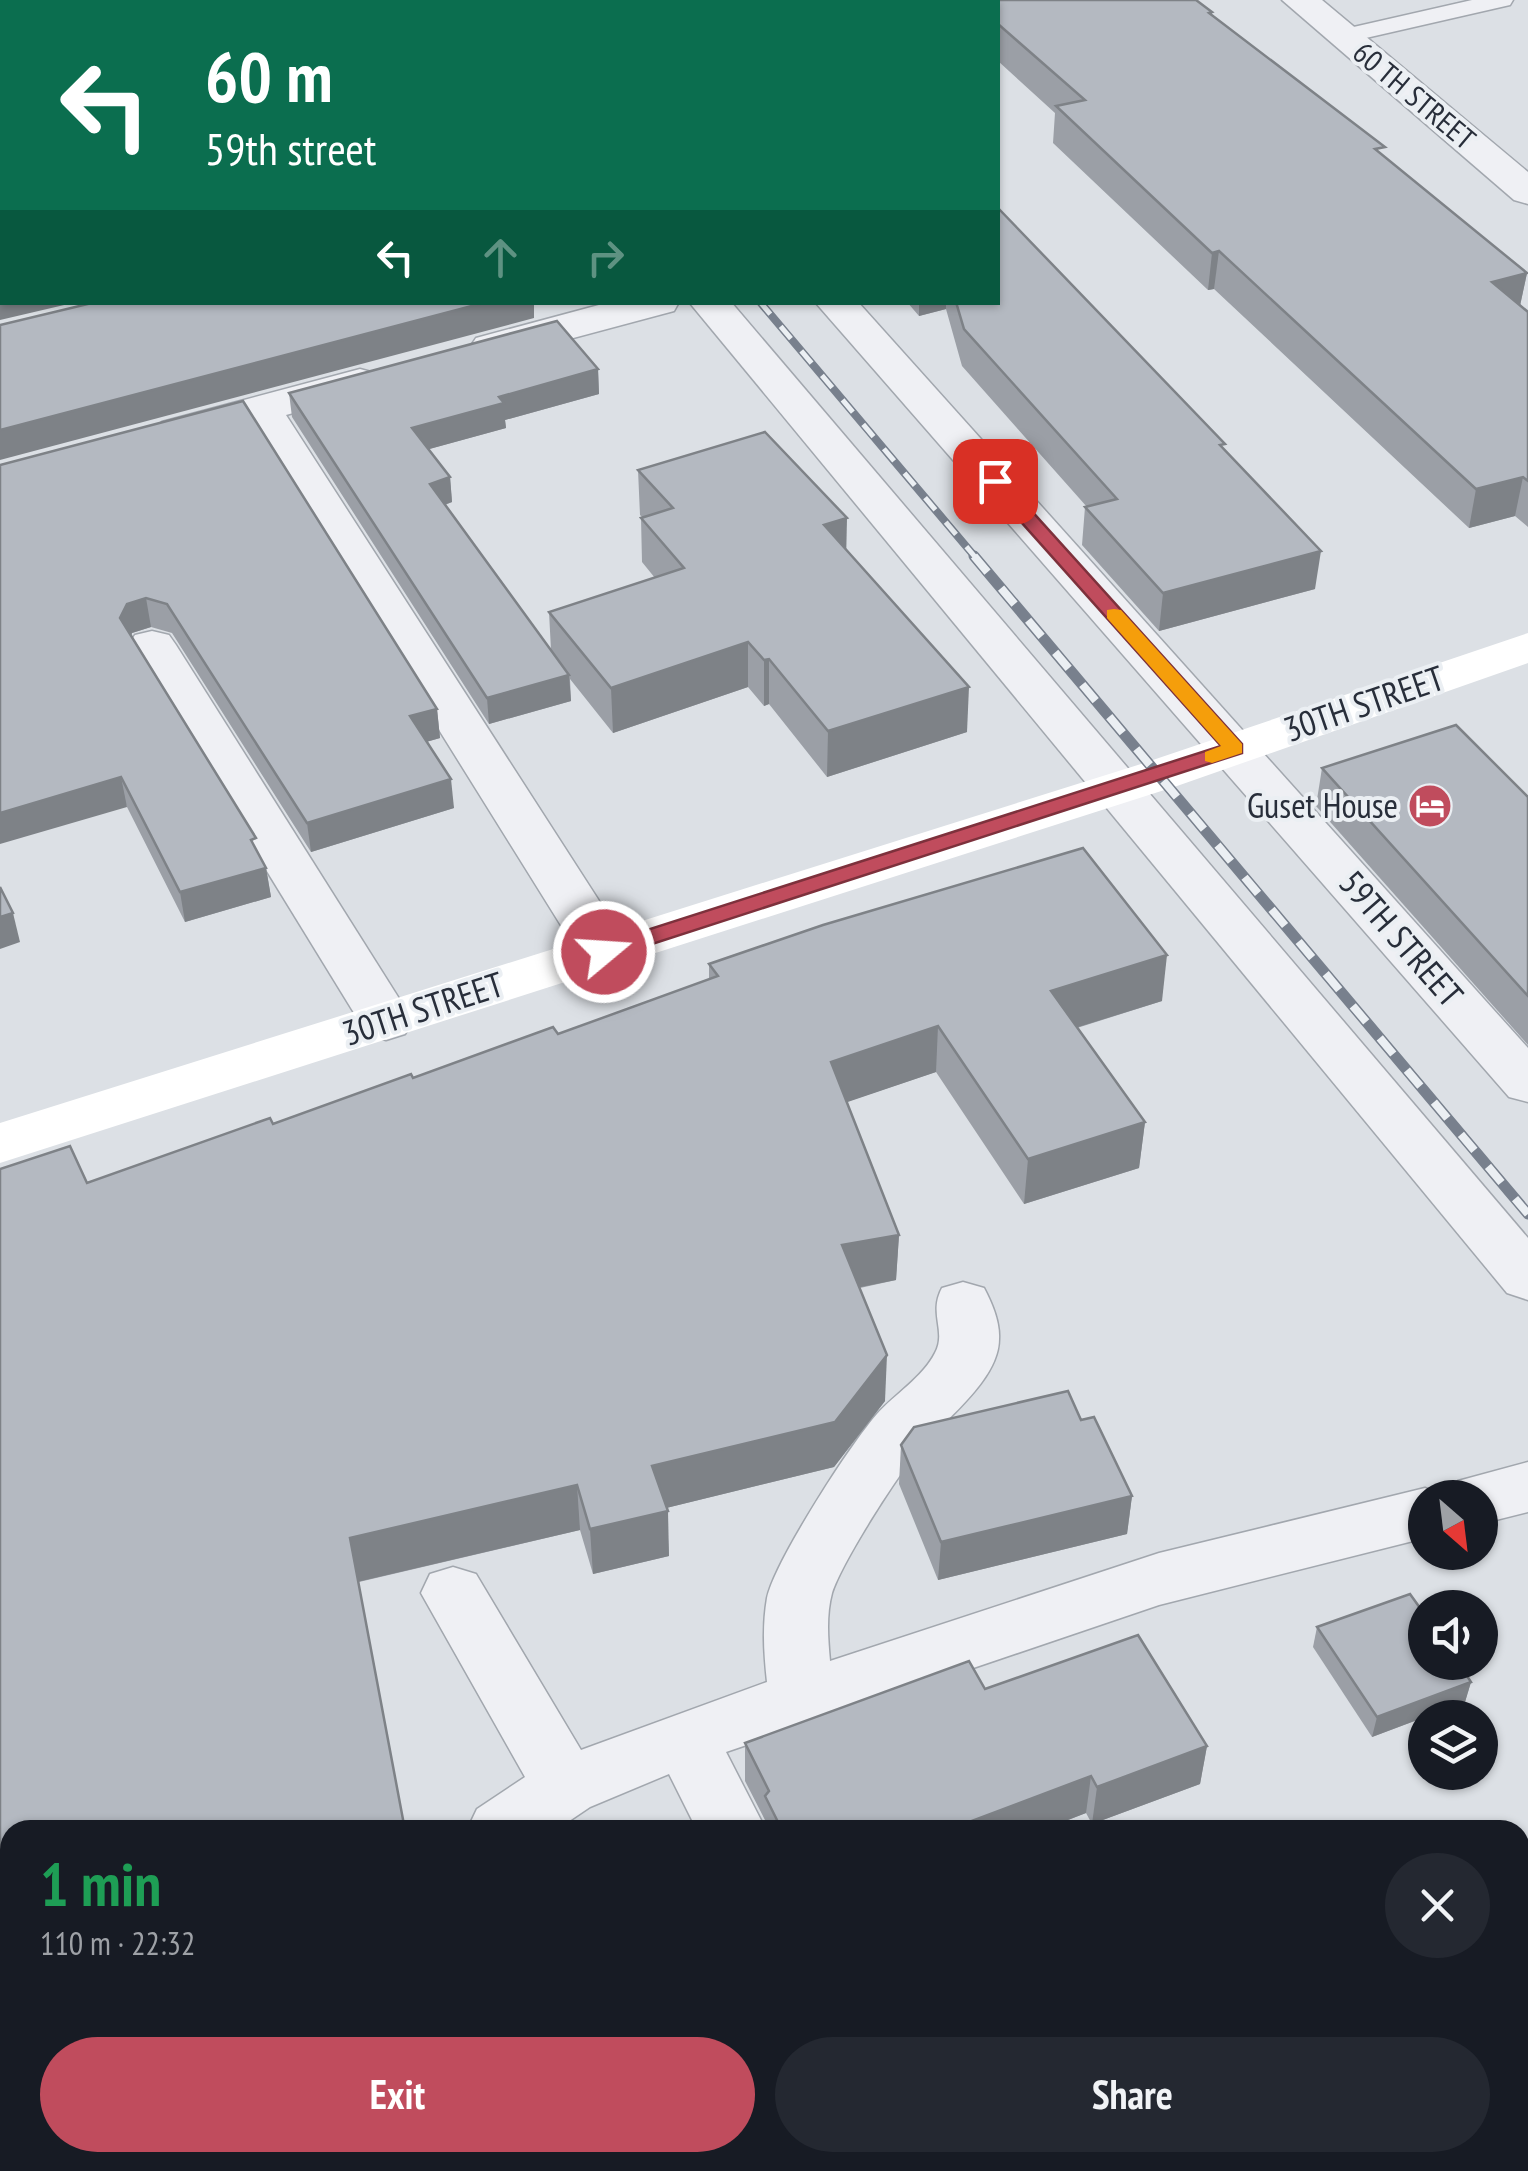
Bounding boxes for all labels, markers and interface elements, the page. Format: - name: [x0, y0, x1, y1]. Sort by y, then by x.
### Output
- text: 60 m: [205, 31, 333, 121]
- street label: 60 TH STREET: [1346, 32, 1484, 157]
- icon: left: [40, 40, 170, 170]
- text: 59th street: [205, 119, 376, 177]
- icon: left: [368, 230, 423, 285]
- icon: ahead: [473, 230, 528, 285]
- icon: right: [578, 230, 633, 285]
- pin: [953, 439, 1038, 524]
- icon: arrive: [968, 454, 1023, 509]
- street label: 30TH STREET: [1278, 654, 1450, 752]
- place label: Guset House: [1247, 782, 1398, 828]
- hotel icon: Guset House: [1407, 783, 1453, 829]
- street label: 59TH STREET: [1330, 860, 1474, 1016]
- position arrow: [552, 900, 656, 1004]
- street label: 30TH STREET: [336, 960, 509, 1056]
- north arrow: [1408, 1480, 1498, 1570]
- map controls: [1408, 1480, 1498, 1790]
- button: sound: [1408, 1590, 1498, 1680]
- button: layers: [1408, 1700, 1498, 1790]
- text: 1 min: [40, 1845, 161, 1923]
- button: close: [1385, 1853, 1490, 1958]
- text: 110 m · 22:32: [40, 1922, 195, 1964]
- button: Exit: [40, 2037, 755, 2152]
- button: Share: [775, 2037, 1490, 2152]

